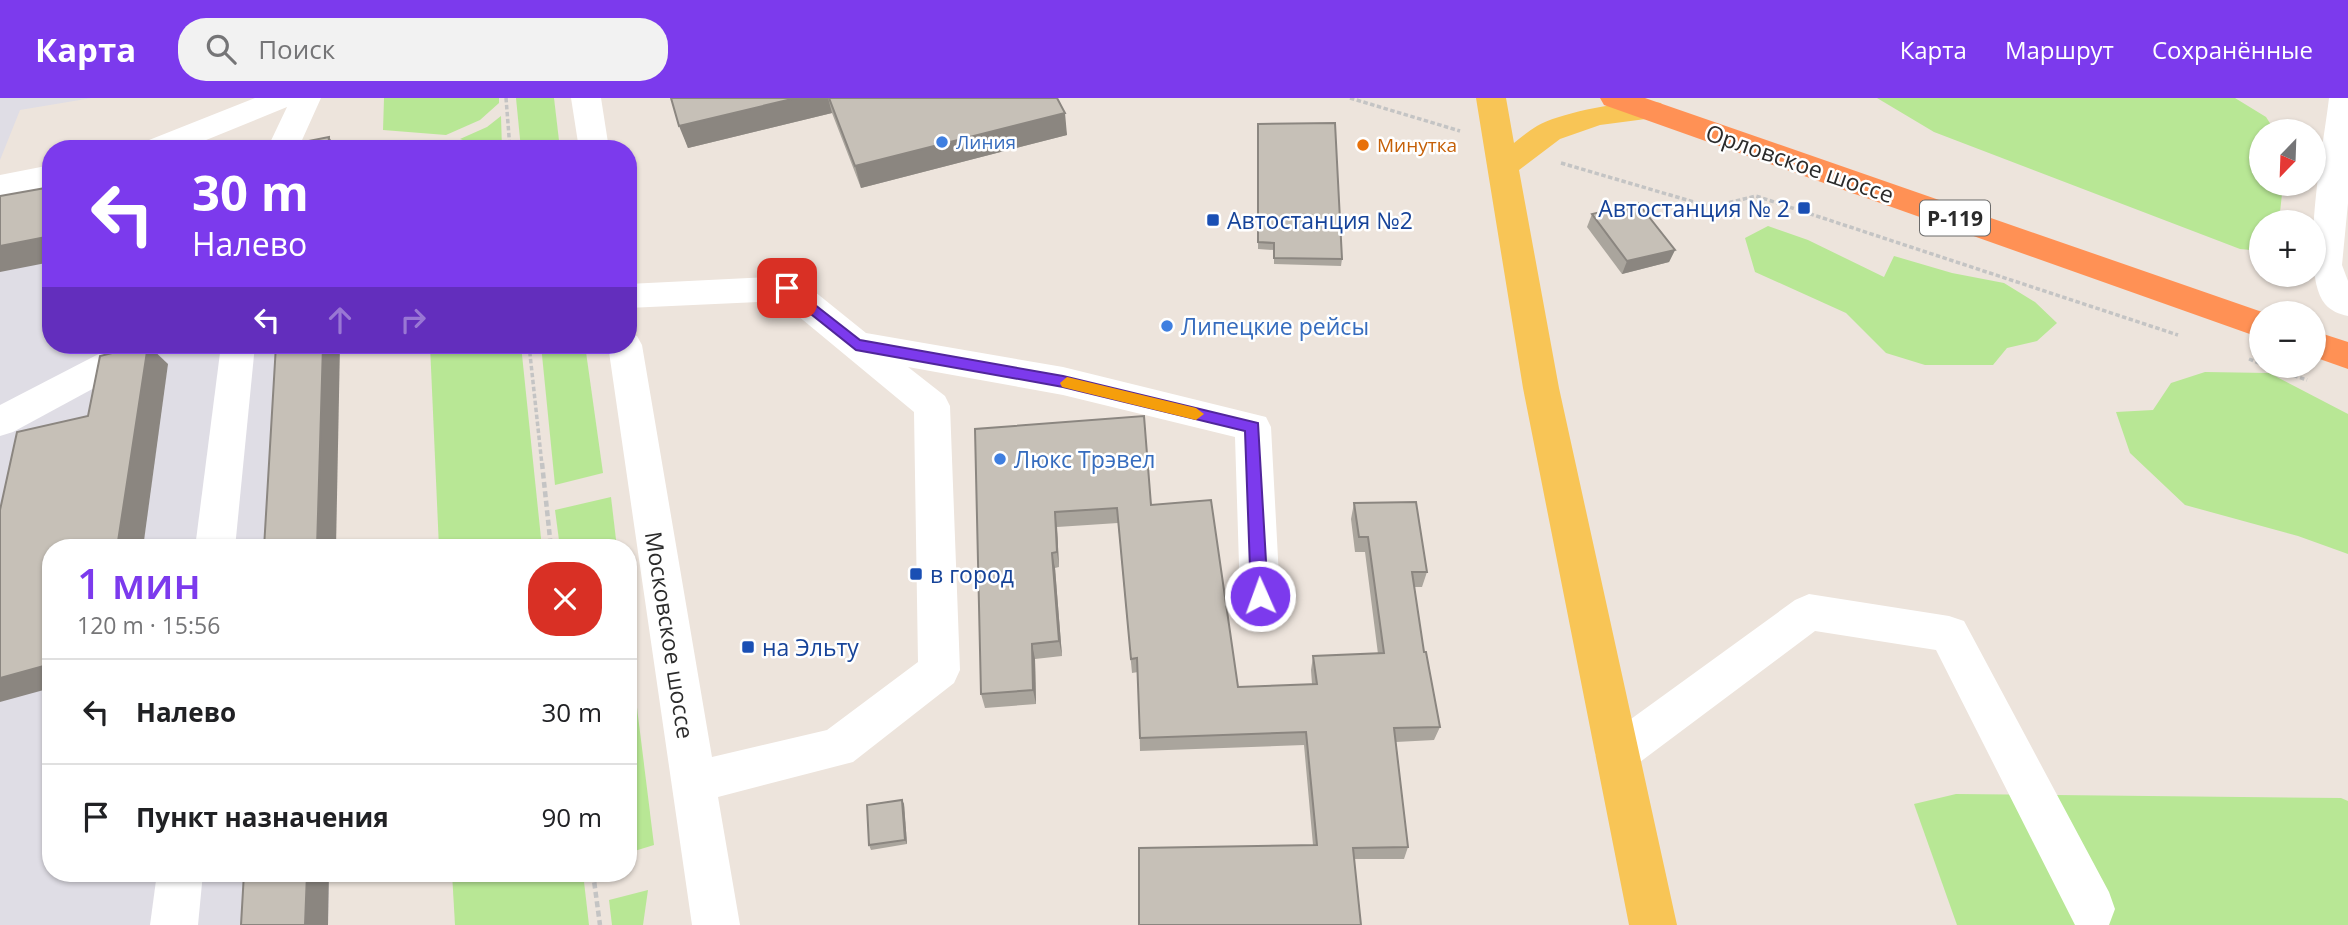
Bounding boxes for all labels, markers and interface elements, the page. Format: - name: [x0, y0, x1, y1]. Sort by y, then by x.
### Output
- search box: [178, 18, 668, 81]
- text: Карта: [35, 27, 136, 72]
- icon: search: [202, 30, 240, 68]
- text: Поиск: [258, 31, 335, 67]
- text: Карта: [1900, 33, 1967, 66]
- text: Маршрут: [2005, 33, 2114, 66]
- text: Сохранённые: [2152, 33, 2313, 66]
- street label: Орловское шоссе: [1702, 116, 1898, 210]
- north arrow: [2249, 119, 2326, 196]
- map controls: [2249, 119, 2326, 378]
- place label: Линия: [956, 129, 1016, 155]
- place label: Минутка: [1377, 132, 1457, 158]
- marker: Линия: [934, 134, 950, 150]
- marker: Минутка: [1355, 137, 1371, 153]
- text: 30 m: [192, 159, 309, 225]
- icon: left: [77, 168, 168, 259]
- place label: Автостанция № 2: [1598, 192, 1790, 224]
- marker: Автостанция № 2: [1796, 200, 1812, 216]
- road number: Р-119: [1920, 200, 1990, 236]
- place label: Автостанция №2: [1227, 204, 1413, 236]
- button: +: [2249, 210, 2326, 287]
- marker: Автостанция №2: [1205, 212, 1221, 228]
- text: Налево: [192, 222, 307, 265]
- pin: [757, 258, 817, 318]
- icon: arrive: [768, 269, 806, 307]
- icon: left: [248, 301, 286, 339]
- icon: ahead: [321, 301, 359, 339]
- icon: right: [394, 301, 432, 339]
- button: −: [2249, 301, 2326, 378]
- place label: Липецкие рейсы: [1181, 310, 1369, 342]
- marker: Липецкие рейсы: [1159, 318, 1175, 334]
- place label: Люкс Трэвел: [1014, 443, 1156, 475]
- marker: Люкс Трэвел: [992, 451, 1008, 467]
- street label: Московское шоссе: [638, 529, 702, 741]
- text: 1 мин: [77, 554, 201, 611]
- place label: в город: [930, 558, 1014, 590]
- position arrow: [1223, 559, 1297, 633]
- button: close: [528, 562, 602, 636]
- marker: в город: [908, 566, 924, 582]
- text: 120 m · 15:56: [77, 609, 220, 641]
- place label: на Эльту: [762, 631, 859, 663]
- marker: на Эльту: [740, 639, 756, 655]
- icon: left: [77, 693, 115, 731]
- text: Налево: [136, 694, 236, 730]
- text: 30 m: [541, 694, 602, 730]
- icon: arrive: [77, 798, 115, 836]
- text: Пункт назначения: [136, 799, 389, 835]
- text: 90 m: [541, 799, 602, 835]

